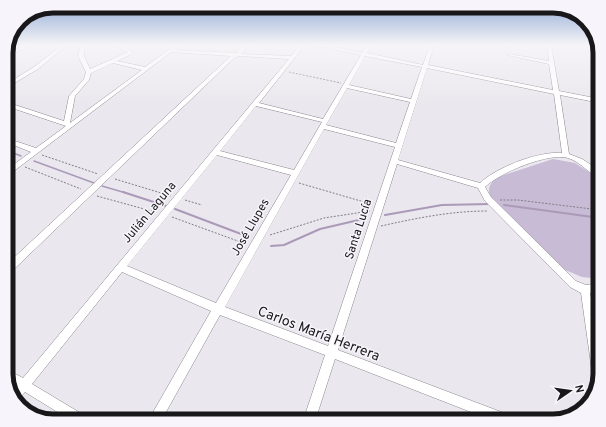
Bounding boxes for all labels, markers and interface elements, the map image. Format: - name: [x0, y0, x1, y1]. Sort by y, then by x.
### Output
- street label: Julián Laguna: [119, 179, 180, 247]
- street label: José Llupes: [228, 196, 274, 259]
- street label: Santa Lucía: [342, 197, 376, 262]
- street label: Carlos María Herrera: [255, 303, 382, 366]
- north arrow: [550, 371, 590, 411]
- text: N: [571, 384, 586, 394]

